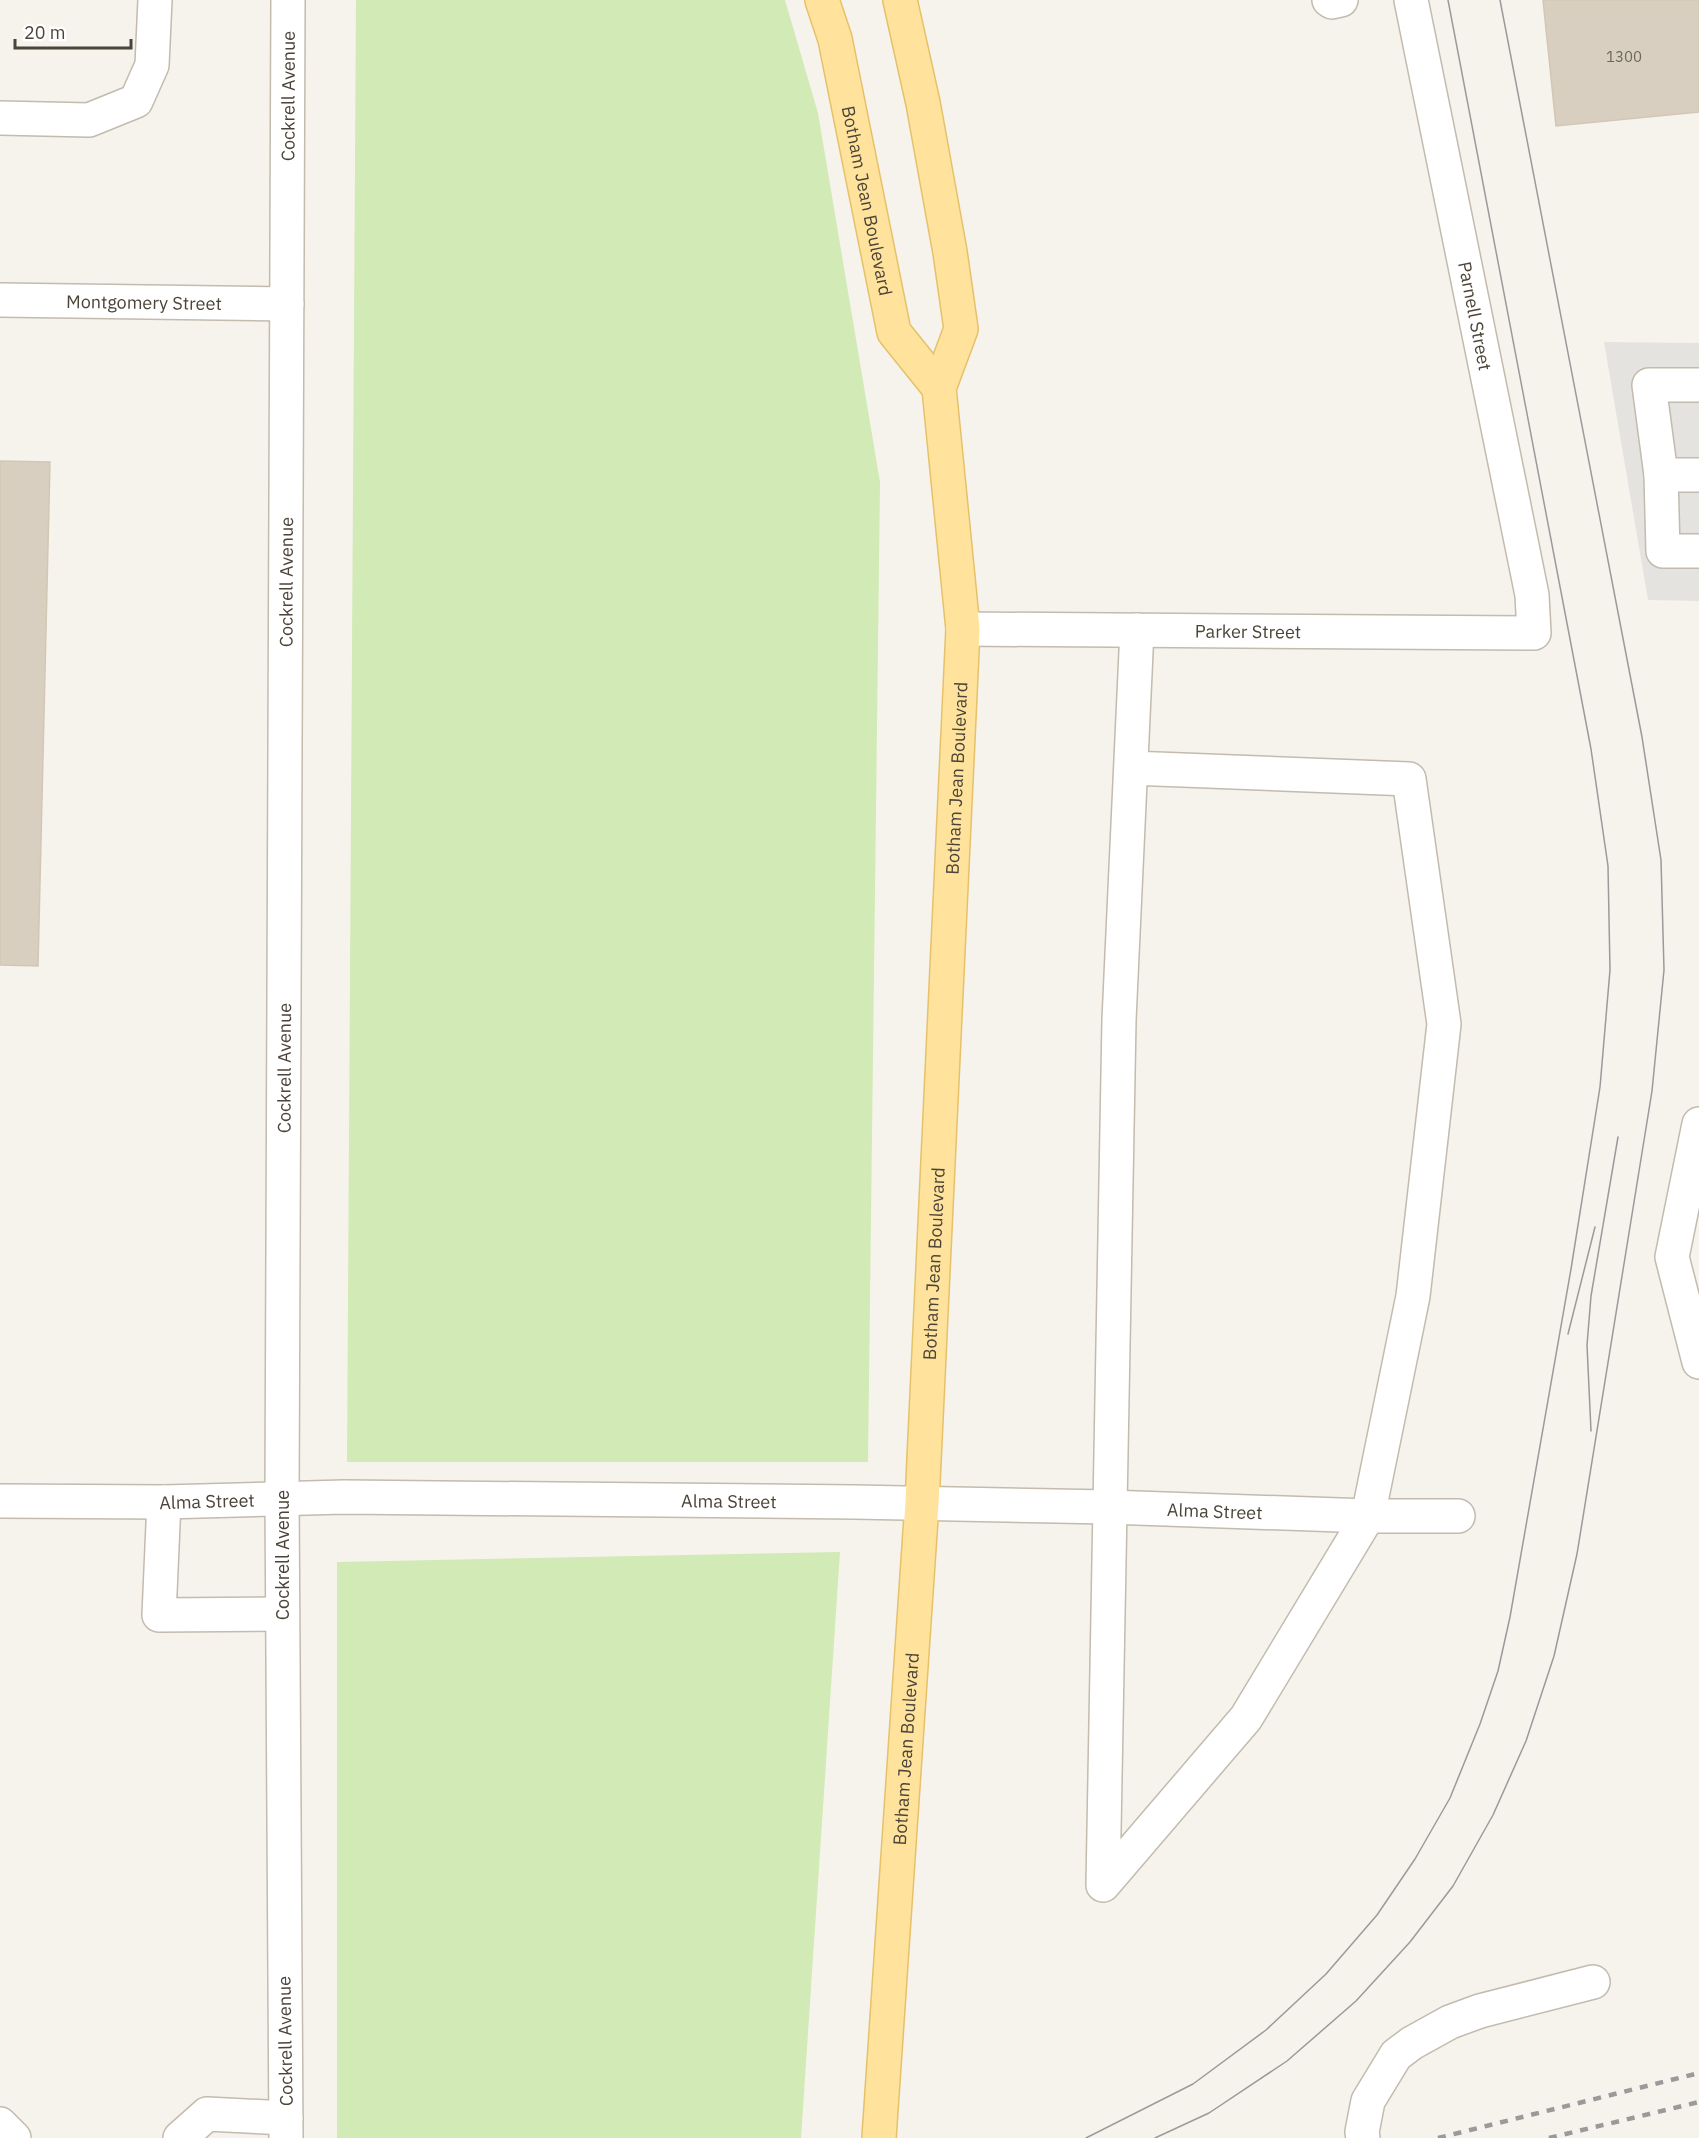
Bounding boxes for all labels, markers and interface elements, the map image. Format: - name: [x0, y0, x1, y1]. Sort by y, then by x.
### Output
- scale bar: [15, 12, 130, 50]
- text: 20 m: [24, 21, 66, 44]
- street label: Cockrell Avenue: [276, 31, 299, 161]
- house number: 1300: [1606, 47, 1642, 66]
- street label: Botham Jean Boulevard: [837, 104, 898, 298]
- street label: Parnell Street: [1453, 260, 1497, 372]
- street label: Montgomery Street: [66, 289, 222, 315]
- street label: Cockrell Avenue: [274, 517, 297, 647]
- street label: Parker Street: [1195, 619, 1301, 643]
- street label: Botham Jean Boulevard: [940, 681, 972, 875]
- street label: Cockrell Avenue: [272, 1003, 295, 1133]
- street label: Botham Jean Boulevard: [917, 1167, 949, 1361]
- street label: Alma Street: [159, 1488, 255, 1514]
- street label: Alma Street: [681, 1489, 777, 1513]
- street label: Cockrell Avenue: [271, 1490, 294, 1620]
- street label: Alma Street: [1167, 1498, 1263, 1524]
- street label: Botham Jean Boulevard: [887, 1652, 923, 1846]
- street label: Cockrell Avenue: [272, 1976, 298, 2106]

